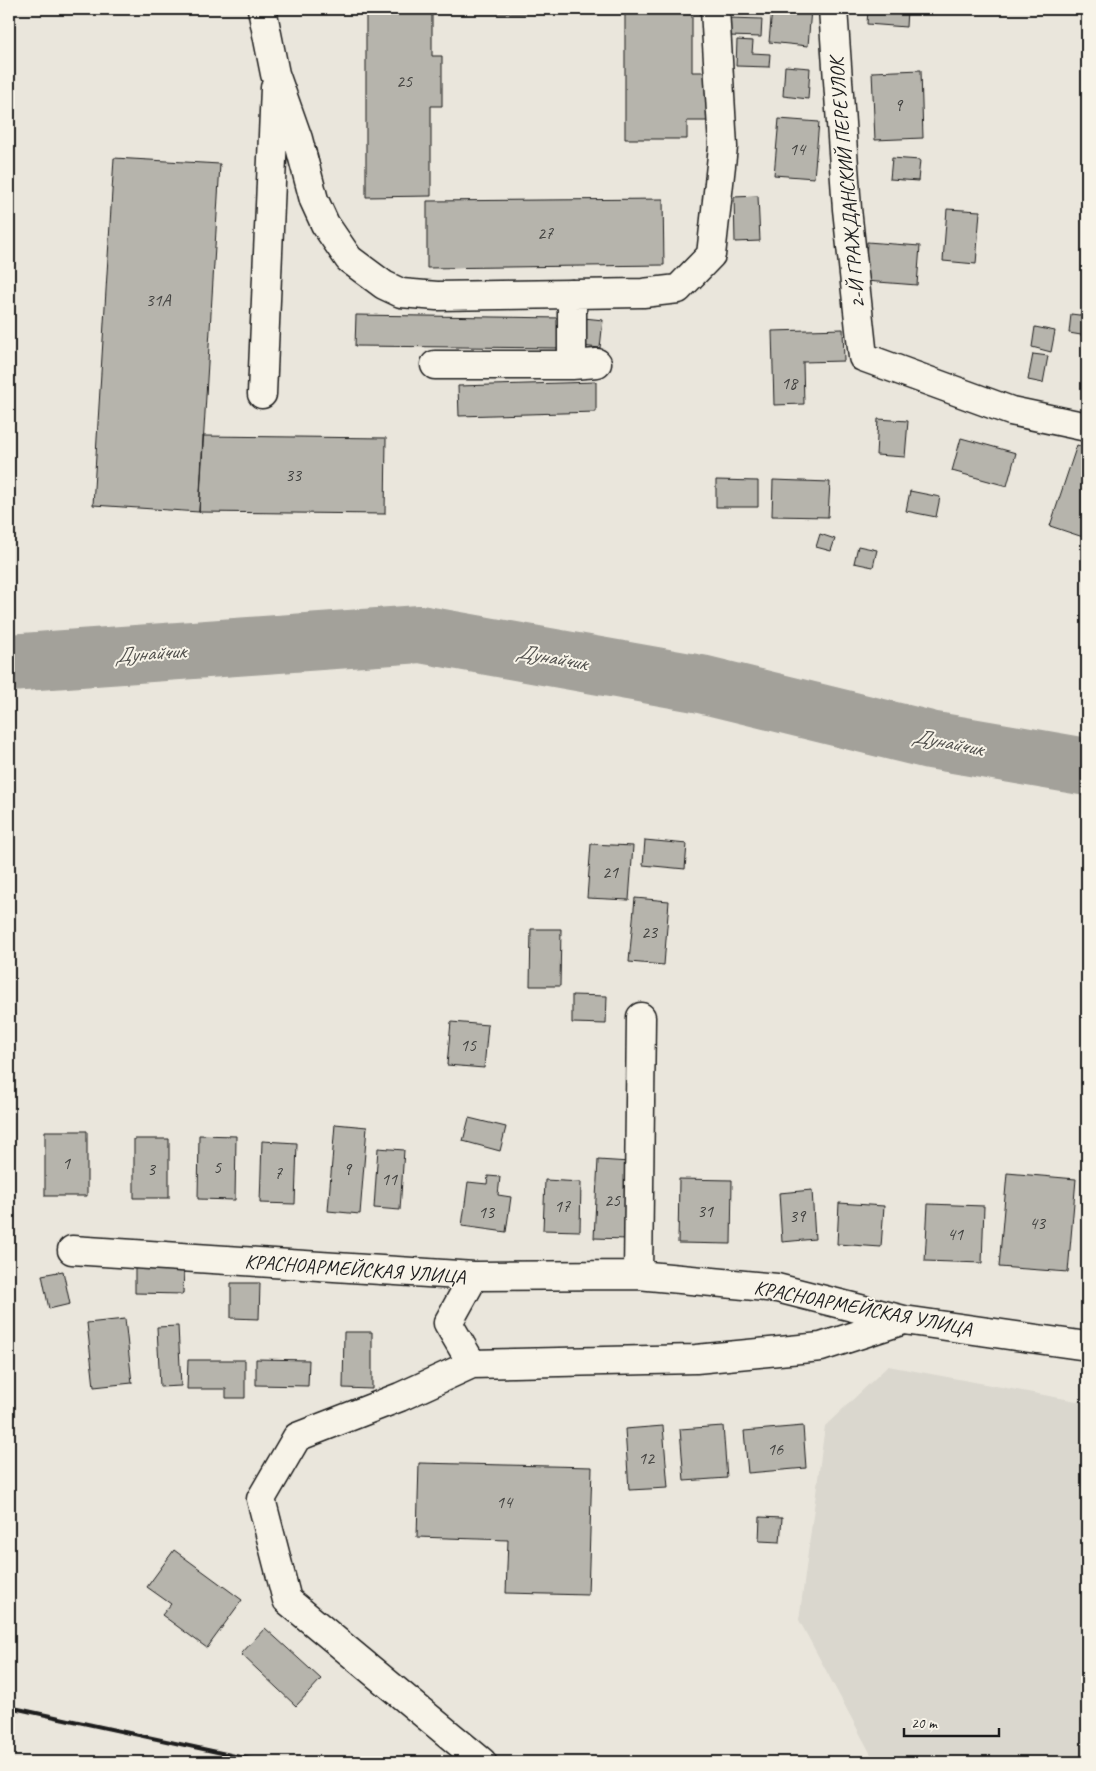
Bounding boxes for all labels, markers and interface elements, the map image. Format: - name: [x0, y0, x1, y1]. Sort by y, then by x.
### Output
- street label: 2-Й ГРАЖДАНСКИЙ ПЕРЕУЛОК: [823, 53, 870, 309]
- house number: 25: [396, 70, 413, 92]
- house number: 9: [894, 94, 904, 116]
- house number: 14: [789, 138, 807, 160]
- house number: 27: [537, 222, 554, 244]
- house number: 31А: [145, 289, 172, 311]
- house number: 18: [781, 372, 799, 394]
- house number: 33: [285, 464, 303, 486]
- water label: Дунайчик: [113, 637, 189, 668]
- water label: Дунайчик: [514, 638, 592, 677]
- water label: Дунайчик: [910, 722, 988, 762]
- house number: 21: [602, 861, 619, 883]
- house number: 23: [641, 921, 659, 943]
- house number: 15: [460, 1034, 477, 1056]
- house number: 1: [62, 1152, 71, 1174]
- house number: 5: [213, 1156, 222, 1178]
- house number: 3: [147, 1158, 157, 1180]
- house number: 9: [343, 1158, 353, 1180]
- house number: 7: [274, 1162, 283, 1184]
- house number: 11: [381, 1168, 398, 1190]
- house number: 25: [604, 1189, 621, 1211]
- house number: 17: [554, 1195, 571, 1217]
- house number: 31: [697, 1200, 714, 1222]
- house number: 13: [478, 1201, 496, 1223]
- house number: 39: [789, 1205, 807, 1227]
- house number: 43: [1029, 1212, 1047, 1234]
- house number: 41: [947, 1223, 964, 1245]
- street label: КРАСНОАРМЕЙСКАЯ УЛИЦА: [244, 1249, 467, 1289]
- street label: КРАСНОАРМЕЙСКАЯ УЛИЦА: [752, 1275, 975, 1342]
- house number: 16: [767, 1438, 784, 1460]
- house number: 12: [638, 1447, 656, 1469]
- house number: 14: [496, 1491, 514, 1513]
- scale bar: [904, 1706, 998, 1738]
- text: 20 m: [911, 1714, 938, 1733]

